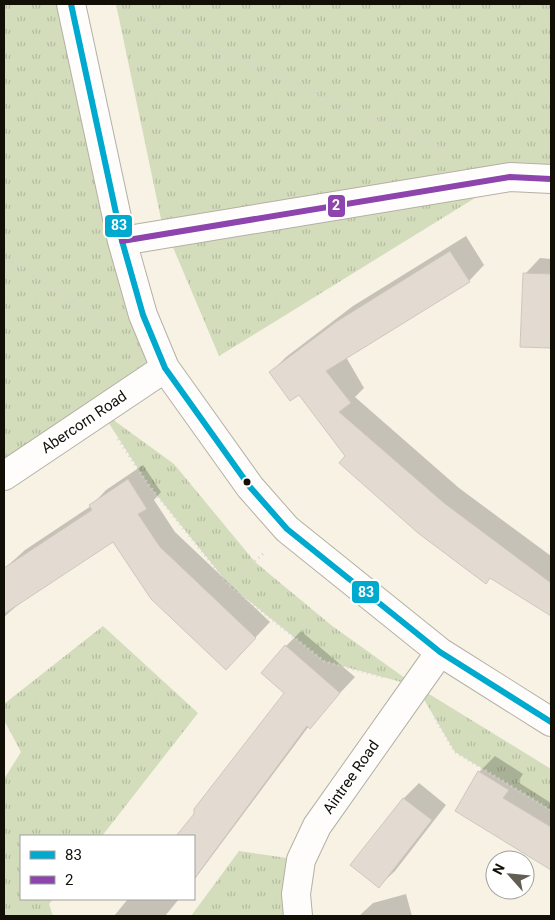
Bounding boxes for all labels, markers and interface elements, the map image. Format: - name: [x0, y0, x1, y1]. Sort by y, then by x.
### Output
- line badge: 2: [327, 194, 346, 218]
- text: 2: [332, 197, 340, 213]
- line badge: 83: [104, 214, 133, 238]
- text: 83: [111, 217, 127, 233]
- street label: Abercorn Road: [38, 387, 130, 457]
- unlabelled marker: [242, 477, 252, 487]
- line badge: 83: [351, 580, 380, 604]
- text: 83: [358, 584, 374, 600]
- street label: Aintree Road: [319, 737, 383, 817]
- legend: [20, 835, 195, 900]
- text: 83: [65, 846, 82, 864]
- north arrow: [485, 850, 535, 900]
- text: N: [489, 861, 508, 877]
- text: 2: [65, 871, 73, 889]

